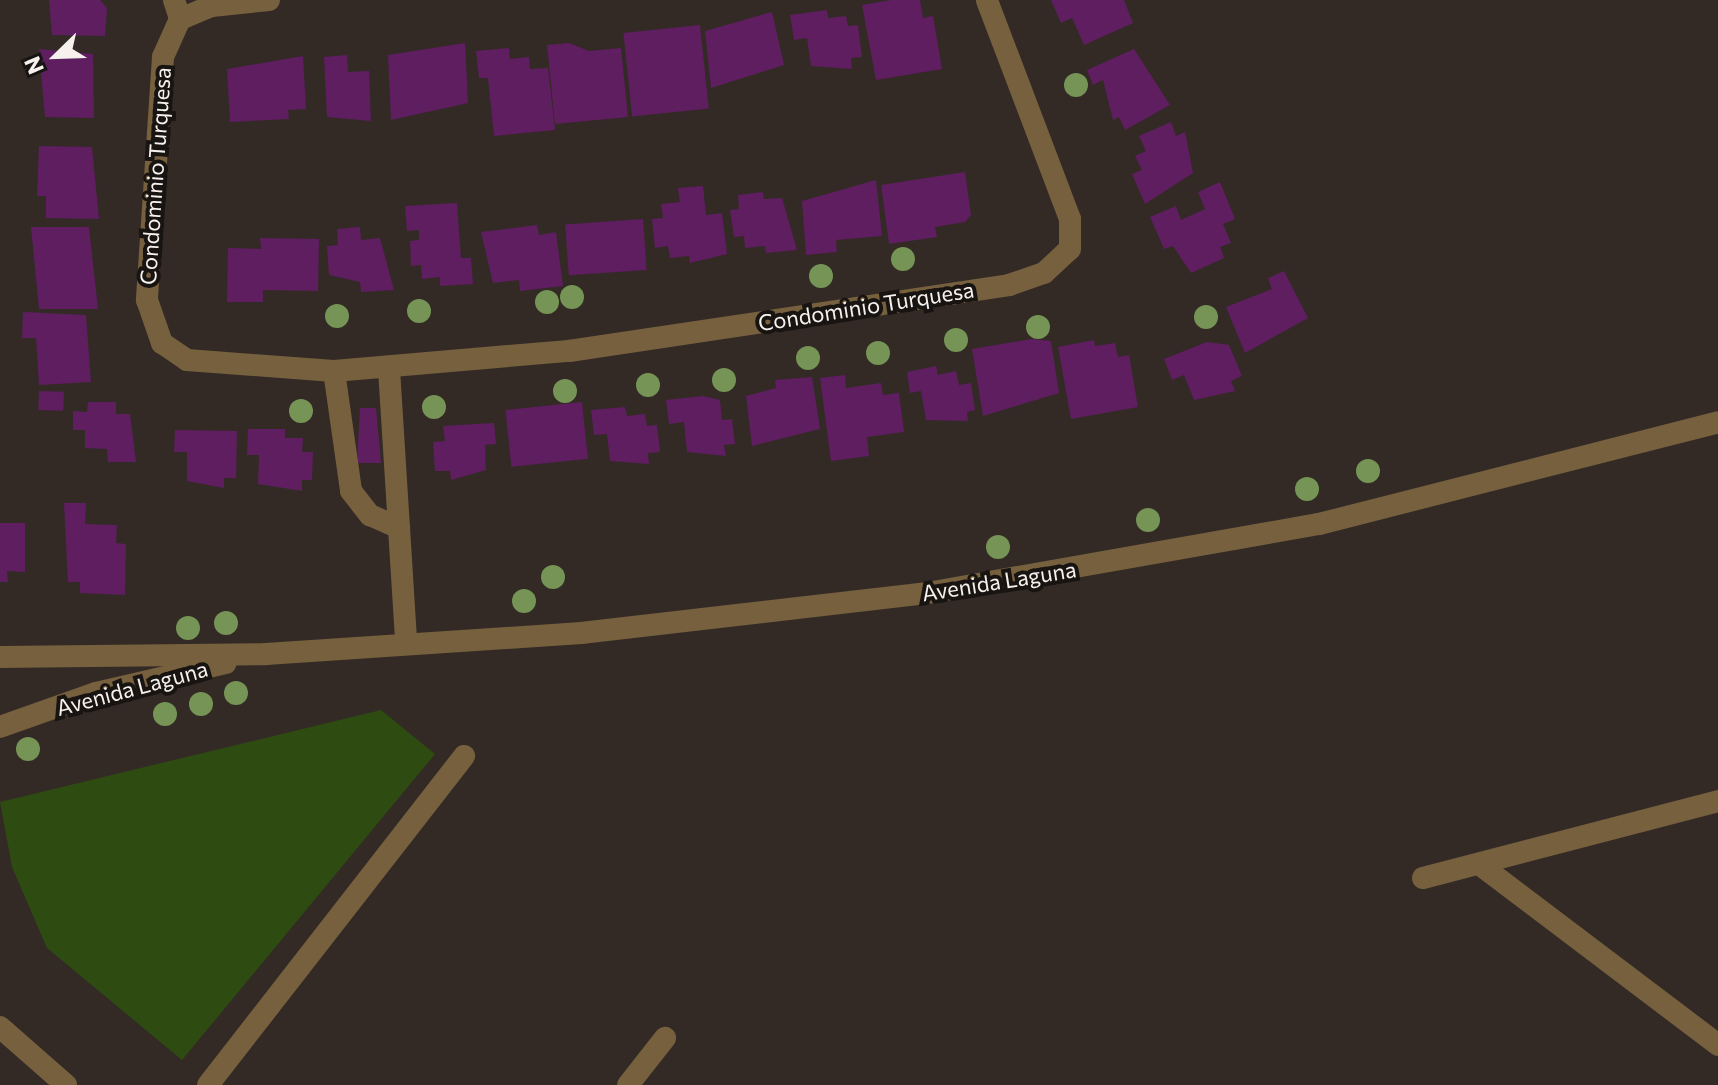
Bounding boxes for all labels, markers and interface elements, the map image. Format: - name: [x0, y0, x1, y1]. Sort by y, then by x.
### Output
- north arrow: [16, 16, 96, 96]
- text: N: [18, 53, 49, 78]
- street label: Condominio Turquesa: [134, 66, 176, 286]
- street label: Condominio Turquesa: [756, 276, 976, 336]
- street label: Avenida Laguna: [920, 556, 1078, 606]
- street label: Avenida Laguna: [53, 655, 211, 721]

